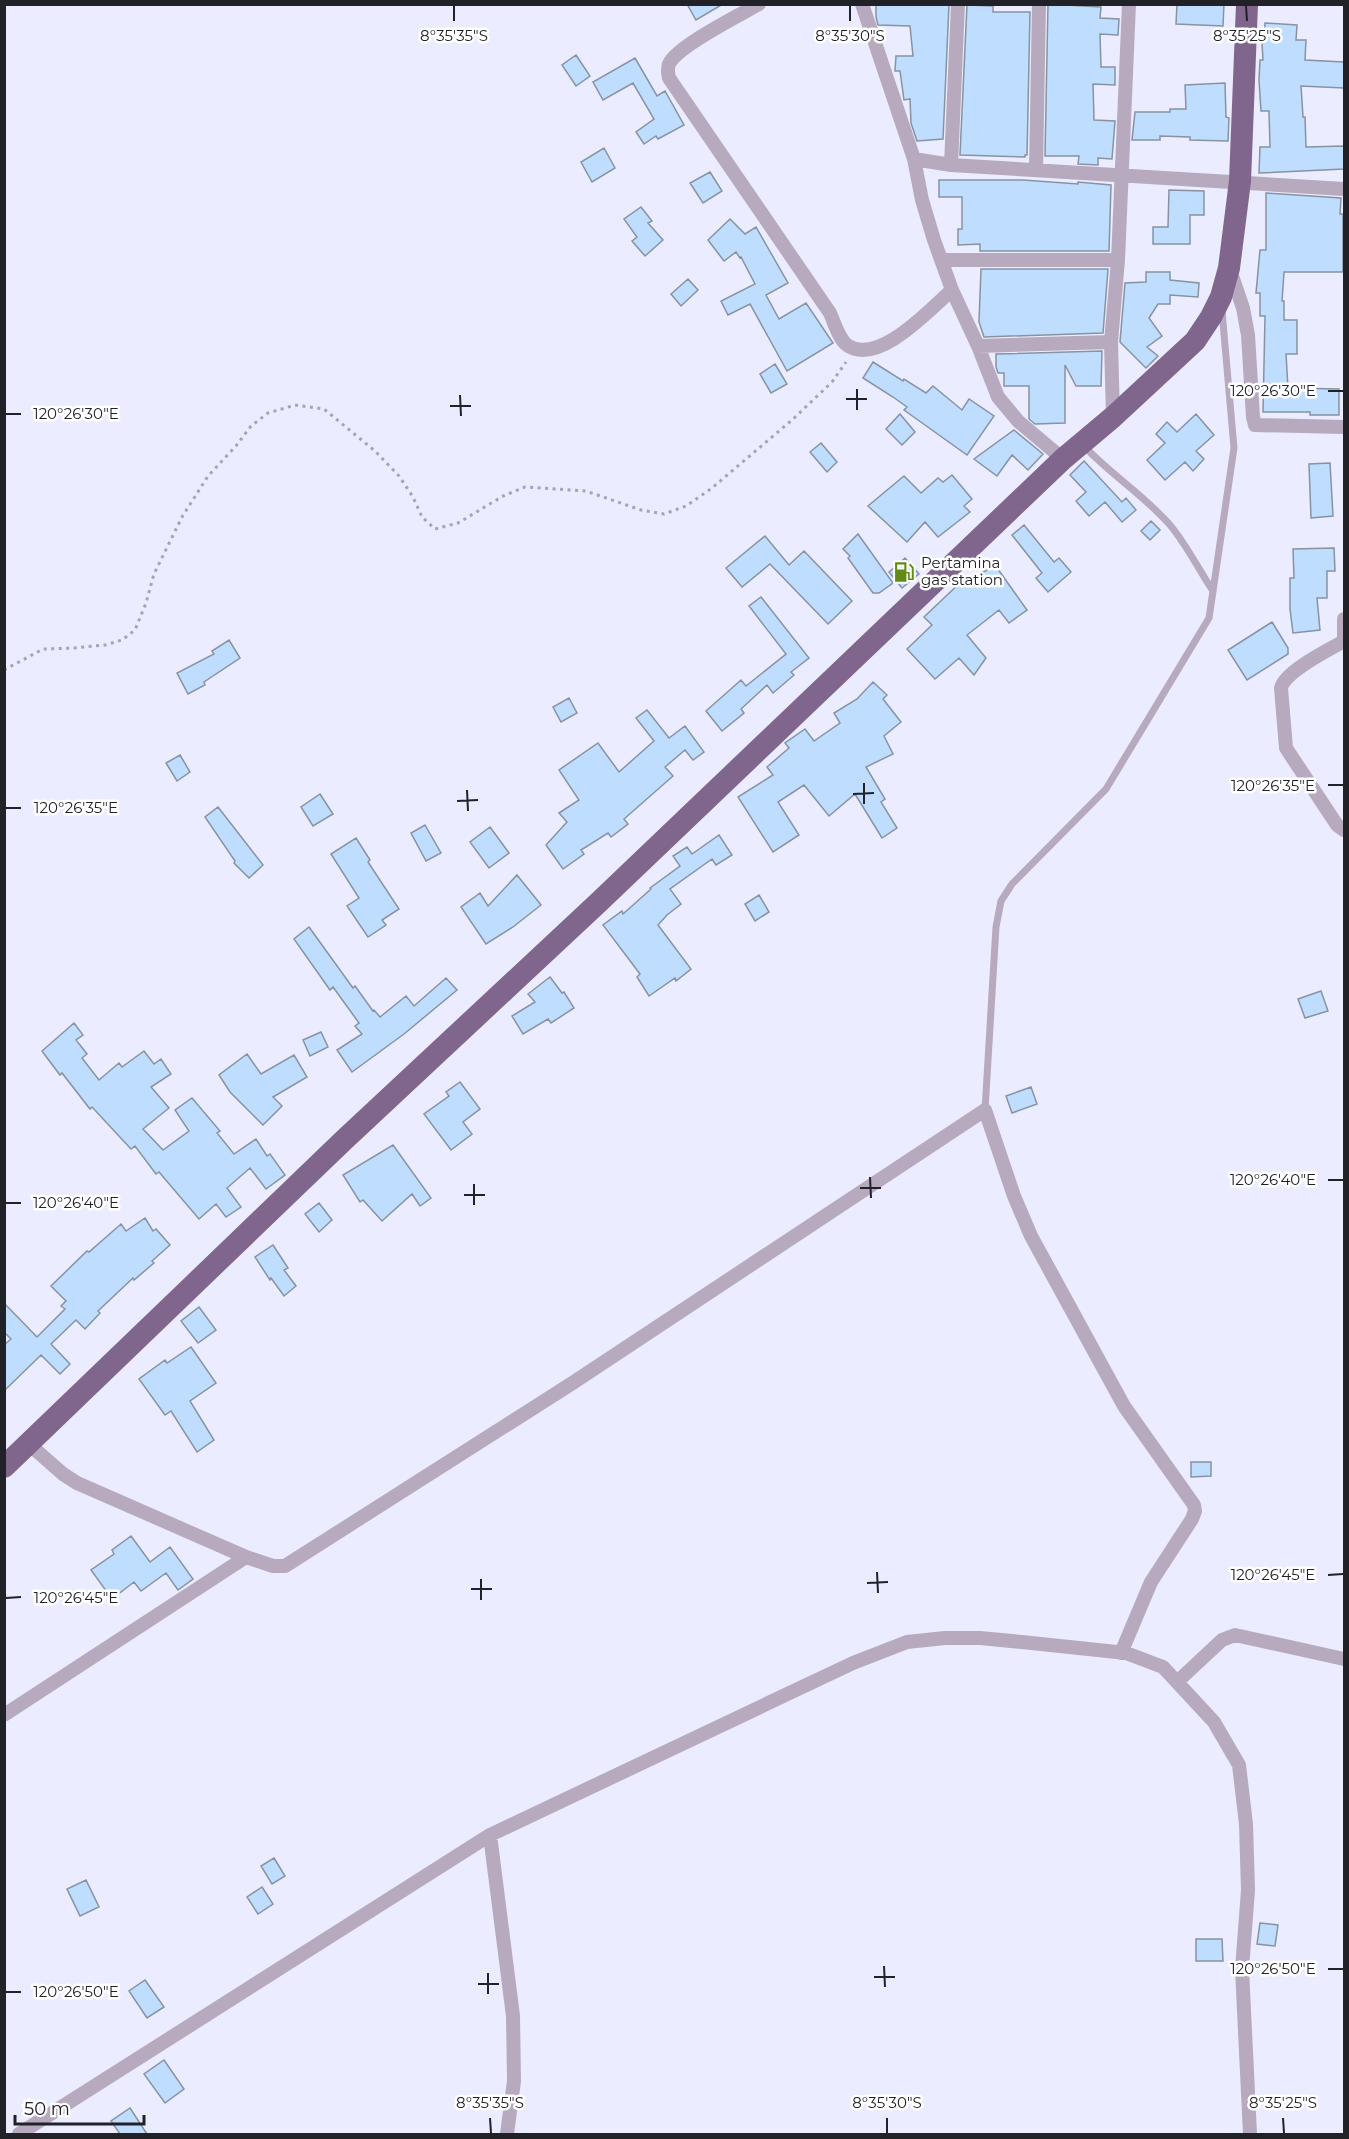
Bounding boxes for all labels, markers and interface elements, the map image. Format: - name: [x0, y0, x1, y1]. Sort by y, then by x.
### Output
- text: 8°35'35"S: [420, 26, 488, 45]
- text: 8°35'30"S: [815, 26, 885, 45]
- text: 8°35'25"S: [1213, 26, 1281, 45]
- text: 120°26'30"E: [1230, 381, 1316, 400]
- text: 120°26'30"E: [33, 404, 119, 423]
- place label: Pertamina gas station: [921, 553, 1003, 589]
- fuel station icon: Pertamina gas station: [892, 560, 916, 584]
- text: 120°26'35"E: [1231, 776, 1315, 795]
- text: 120°26'35"E: [34, 798, 118, 817]
- text: 120°26'40"E: [1230, 1170, 1316, 1189]
- text: 120°26'40"E: [33, 1193, 119, 1212]
- text: 120°26'45"E: [1231, 1565, 1315, 1584]
- text: 120°26'45"E: [34, 1588, 118, 1607]
- text: 120°26'50"E: [1230, 1959, 1316, 1978]
- text: 120°26'50"E: [33, 1982, 119, 2001]
- scale bar: [15, 2088, 144, 2126]
- text: 8°35'35"S: [456, 2093, 524, 2112]
- text: 8°35'30"S: [852, 2093, 922, 2112]
- text: 8°35'25"S: [1249, 2093, 1317, 2112]
- text: 50 m: [24, 2098, 70, 2120]

